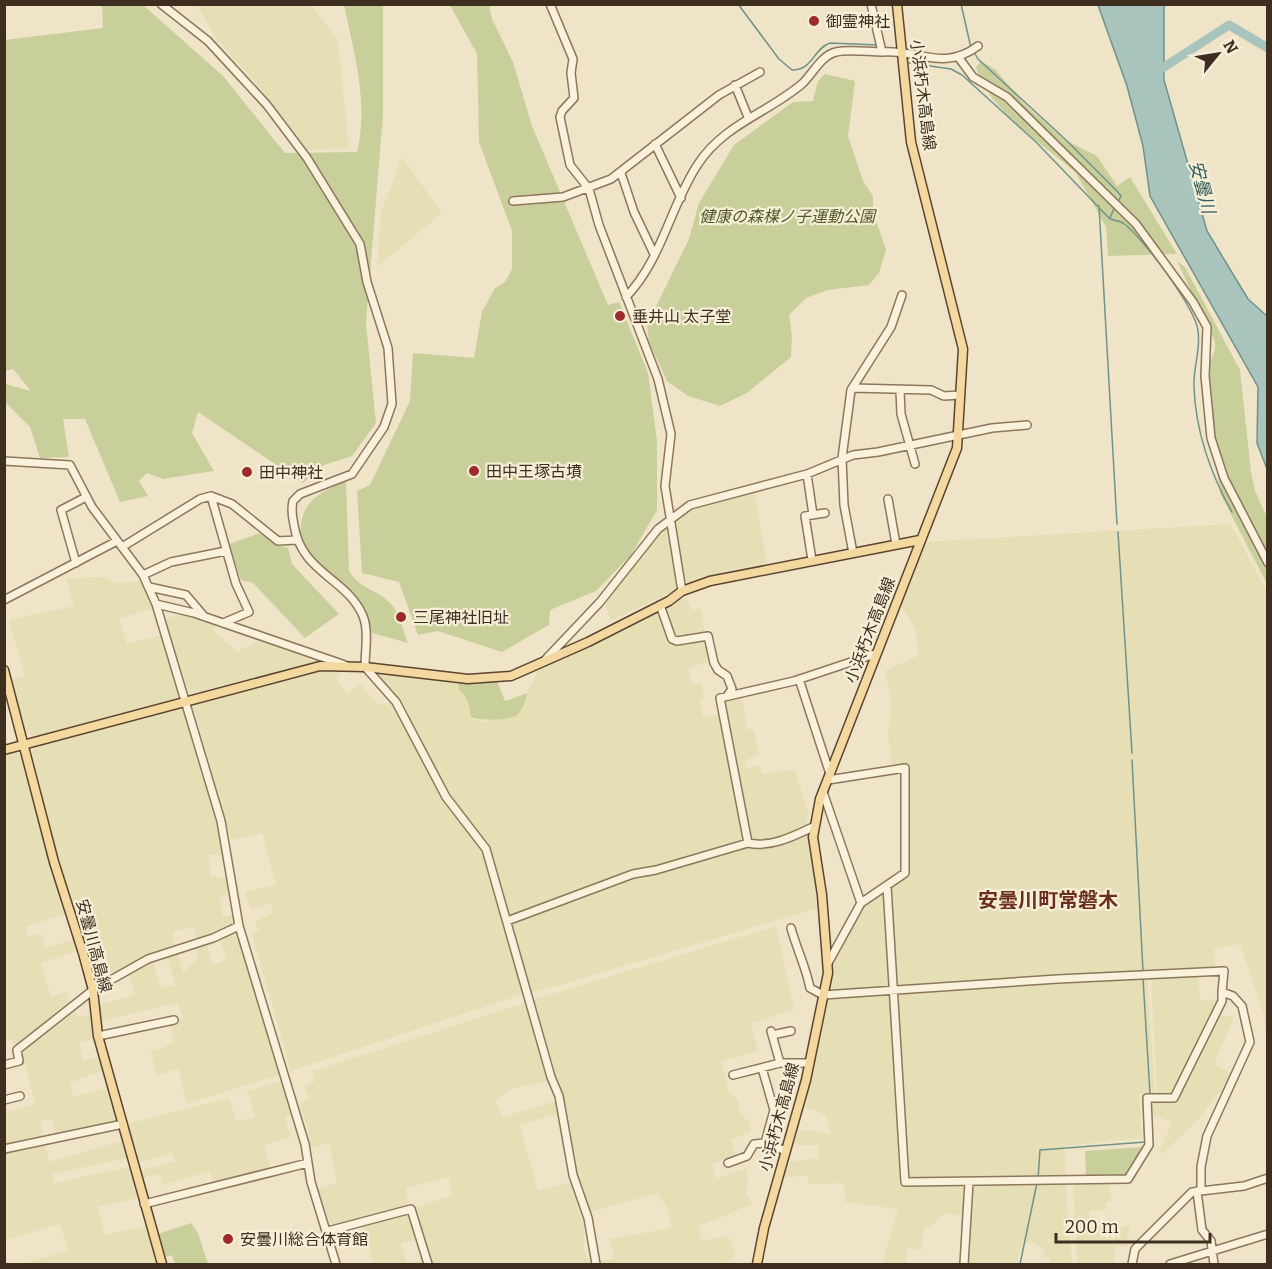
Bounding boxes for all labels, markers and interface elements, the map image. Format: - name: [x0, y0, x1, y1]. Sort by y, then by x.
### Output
- place label: 御霊神社: [826, 12, 890, 31]
- marker: 御霊神社: [807, 14, 821, 28]
- north arrow: [1188, 24, 1248, 84]
- text: N: [1219, 37, 1242, 57]
- street label: 小浜朽木高島線: [907, 38, 939, 152]
- water label: 安曇川: [1184, 158, 1220, 218]
- park label: 健康の森楳ノ子運動公園: [699, 207, 877, 226]
- place label: 垂井山 太子堂: [632, 307, 731, 326]
- marker: 垂井山 太子堂: [613, 309, 627, 323]
- place label: 田中王塚古墳: [486, 462, 582, 481]
- place label: 田中神社: [259, 463, 323, 482]
- marker: 田中王塚古墳: [467, 464, 481, 478]
- marker: 田中神社: [240, 465, 254, 479]
- street label: 小浜朽木高島線: [841, 574, 899, 686]
- place label: 三尾神社旧址: [413, 608, 509, 627]
- marker: 三尾神社旧址: [394, 610, 408, 624]
- district label: 安曇川町常磐木: [978, 888, 1118, 912]
- street label: 安曇川高島線: [72, 897, 116, 995]
- street label: 小浜朽木高島線: [755, 1060, 803, 1174]
- scale bar: [1056, 1206, 1210, 1244]
- text: 200 m: [1065, 1216, 1119, 1238]
- place label: 安曇川総合体育館: [240, 1230, 368, 1249]
- marker: 安曇川総合体育館: [221, 1232, 235, 1246]

